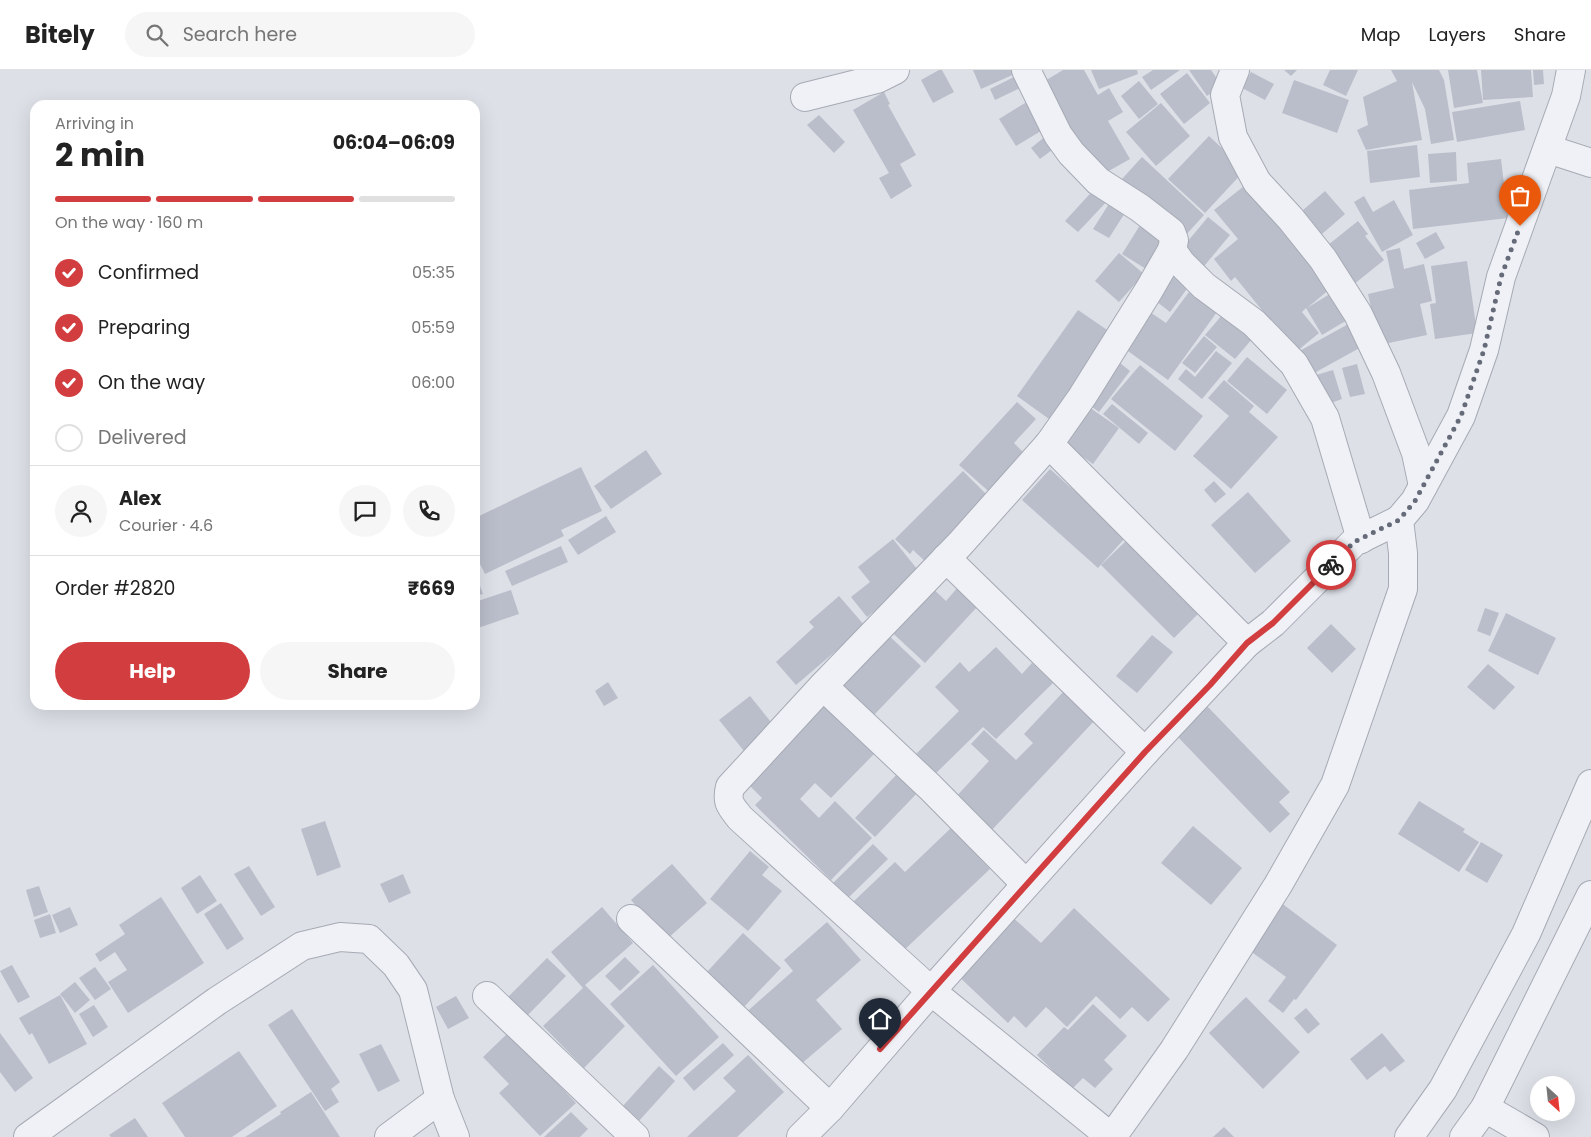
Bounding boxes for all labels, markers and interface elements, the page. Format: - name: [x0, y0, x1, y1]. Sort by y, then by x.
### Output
- search box: [125, 12, 475, 57]
- text: Bitely: [25, 18, 95, 51]
- icon: search: [143, 21, 171, 49]
- text: Search here: [183, 21, 297, 48]
- text: Map: [1361, 22, 1401, 47]
- text: Layers: [1429, 22, 1486, 47]
- text: Share: [1514, 22, 1566, 47]
- text: Arriving in: [55, 112, 134, 135]
- text: 06:04–06:09: [333, 129, 455, 156]
- text: 2 min: [55, 132, 145, 177]
- pin: [1499, 175, 1541, 226]
- icon: bag: [1506, 182, 1534, 210]
- text: On the way · 160 m: [55, 211, 203, 234]
- icon: check: [55, 259, 83, 287]
- text: Confirmed: [98, 259, 199, 286]
- text: 05:35: [412, 261, 455, 284]
- icon: check: [55, 314, 83, 342]
- text: Preparing: [98, 314, 190, 341]
- text: 05:59: [411, 316, 455, 339]
- icon: check: [55, 369, 83, 397]
- text: On the way: [98, 369, 205, 396]
- text: 06:00: [411, 371, 455, 394]
- text: Delivered: [98, 424, 187, 451]
- button: person: [55, 485, 107, 537]
- text: Alex: [119, 485, 161, 512]
- button: chat: [339, 485, 391, 537]
- button: phone: [403, 485, 455, 537]
- text: Courier · 4.6: [119, 514, 213, 537]
- courier: [1306, 540, 1356, 590]
- icon: bike: [1317, 551, 1345, 579]
- text: Order #2820: [55, 575, 176, 602]
- text: ₹669: [408, 575, 455, 602]
- button: Help: [55, 642, 250, 700]
- button: Share: [260, 642, 455, 700]
- pin: [859, 998, 901, 1049]
- icon: home: [866, 1005, 894, 1033]
- north arrow: [1530, 1076, 1575, 1121]
- map controls: [1530, 1076, 1575, 1121]

